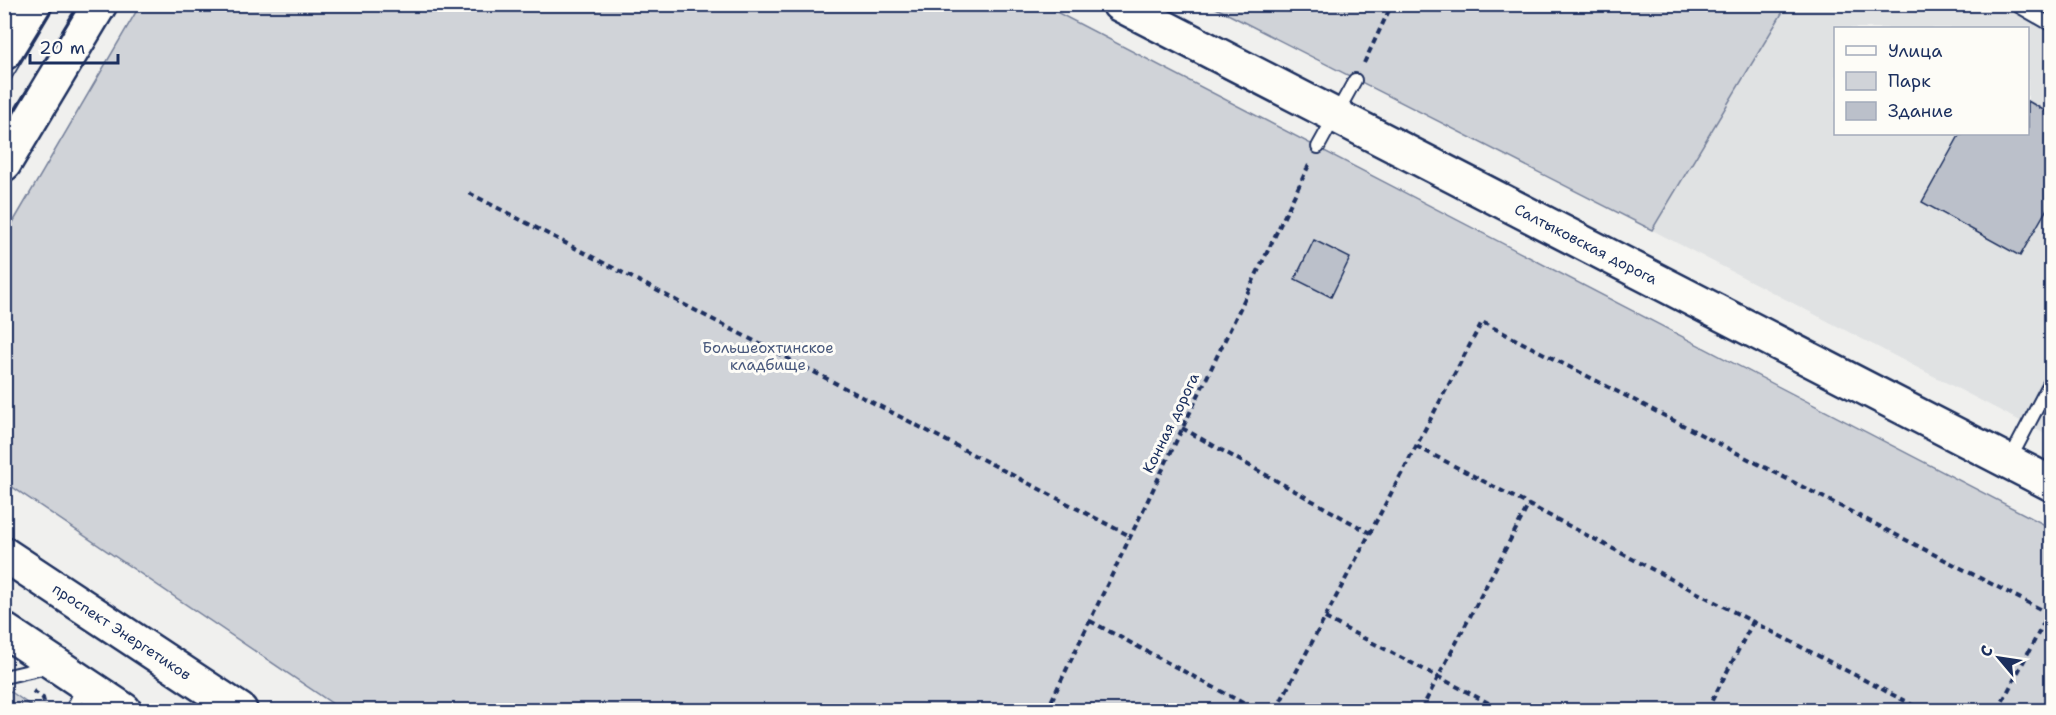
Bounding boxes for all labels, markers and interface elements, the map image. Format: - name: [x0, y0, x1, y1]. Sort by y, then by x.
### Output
- scale bar: [30, 27, 118, 65]
- legend: [1834, 27, 2029, 135]
- text: 20 m: [39, 36, 85, 60]
- text: Улица: [1888, 39, 1942, 63]
- text: Парк: [1888, 69, 1931, 93]
- text: Здание: [1888, 99, 1953, 123]
- street label: Салтыковская дорога: [1511, 199, 1661, 290]
- park label: Большеохтинское кладбище: [702, 338, 834, 375]
- street label: Конная дорога: [1138, 369, 1204, 476]
- street label: проспект Энергетиков: [48, 579, 195, 685]
- north arrow: [1969, 628, 2029, 688]
- text: С: [1975, 641, 1998, 660]

